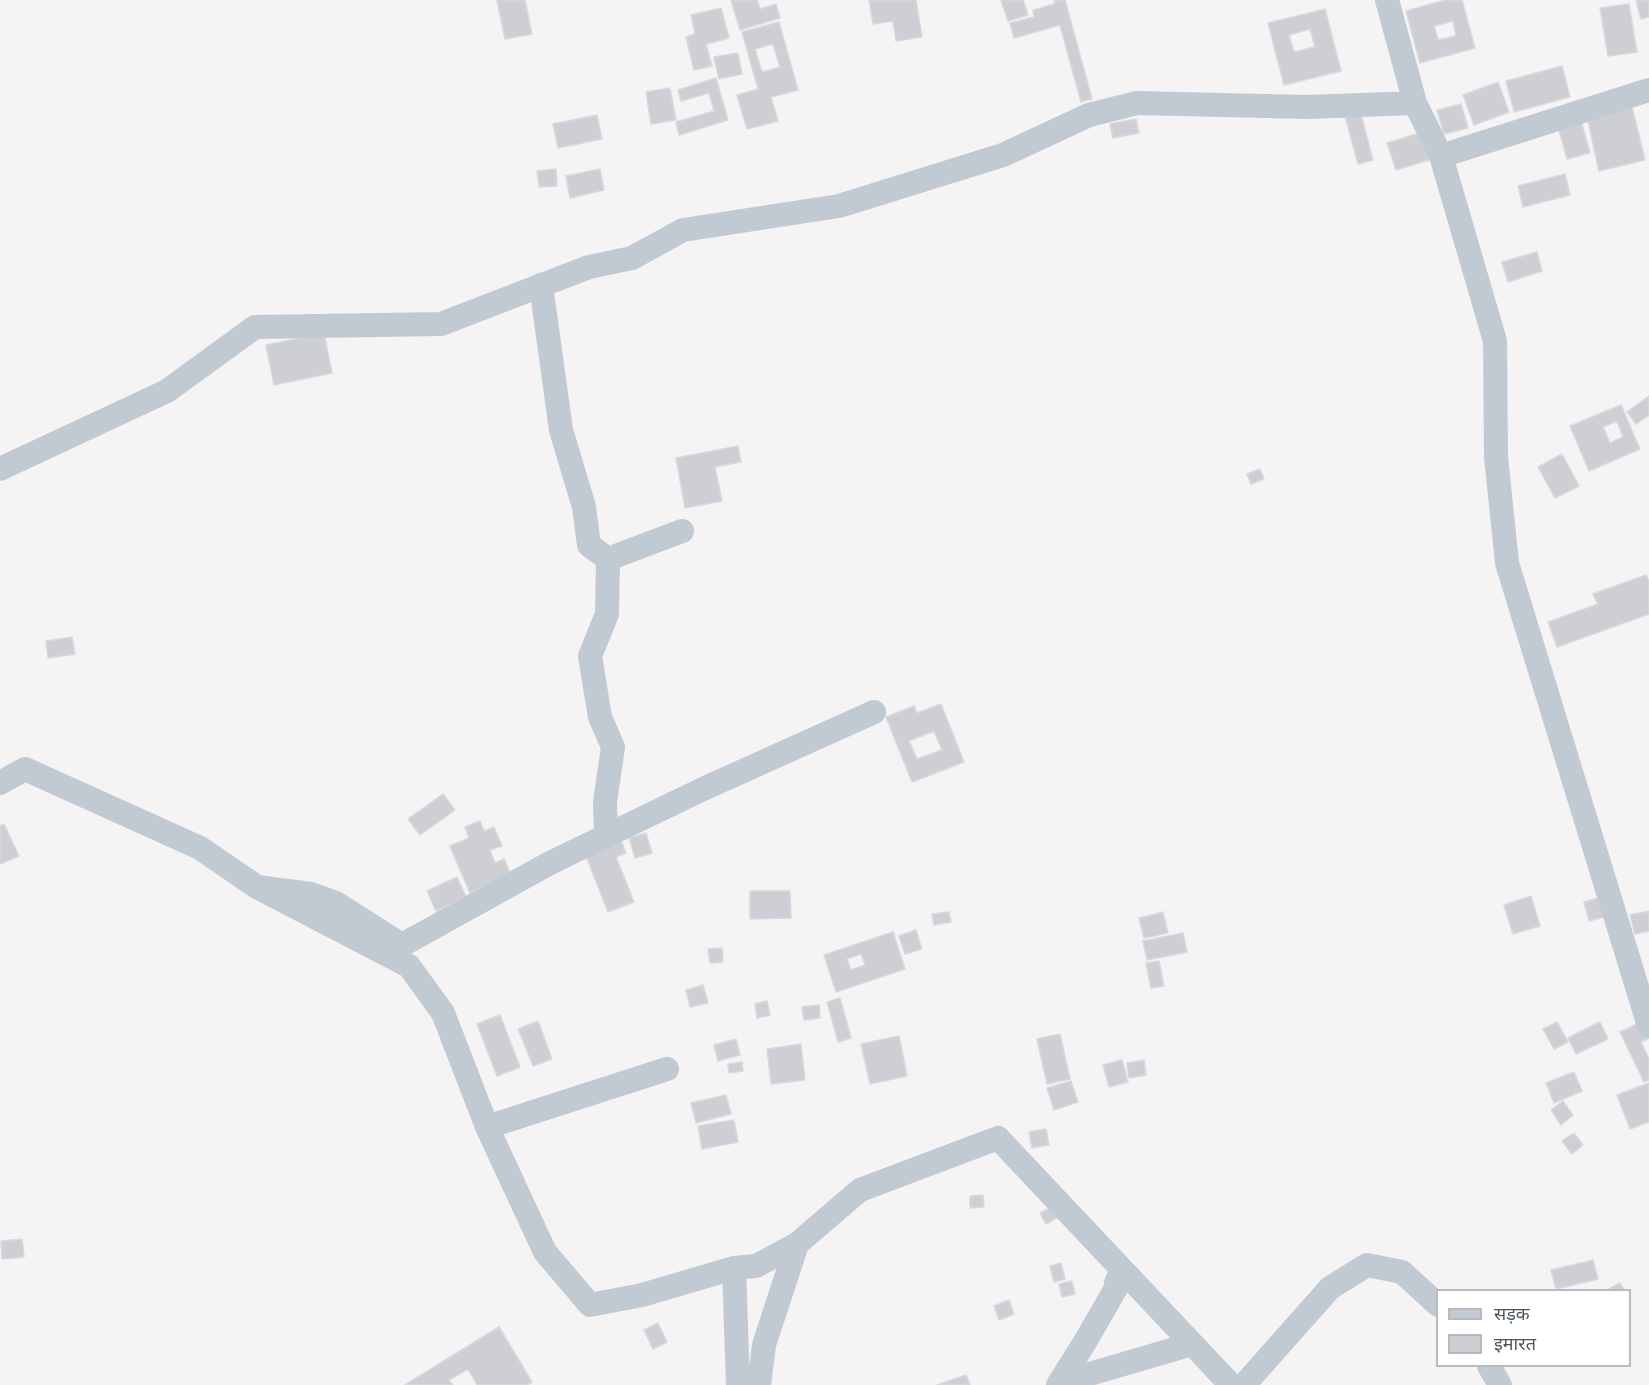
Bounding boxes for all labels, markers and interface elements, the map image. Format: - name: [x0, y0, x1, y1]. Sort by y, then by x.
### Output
- legend: [1436, 1289, 1631, 1367]
- text: सड़क: [1494, 1301, 1530, 1325]
- text: इमारत: [1494, 1331, 1536, 1355]

